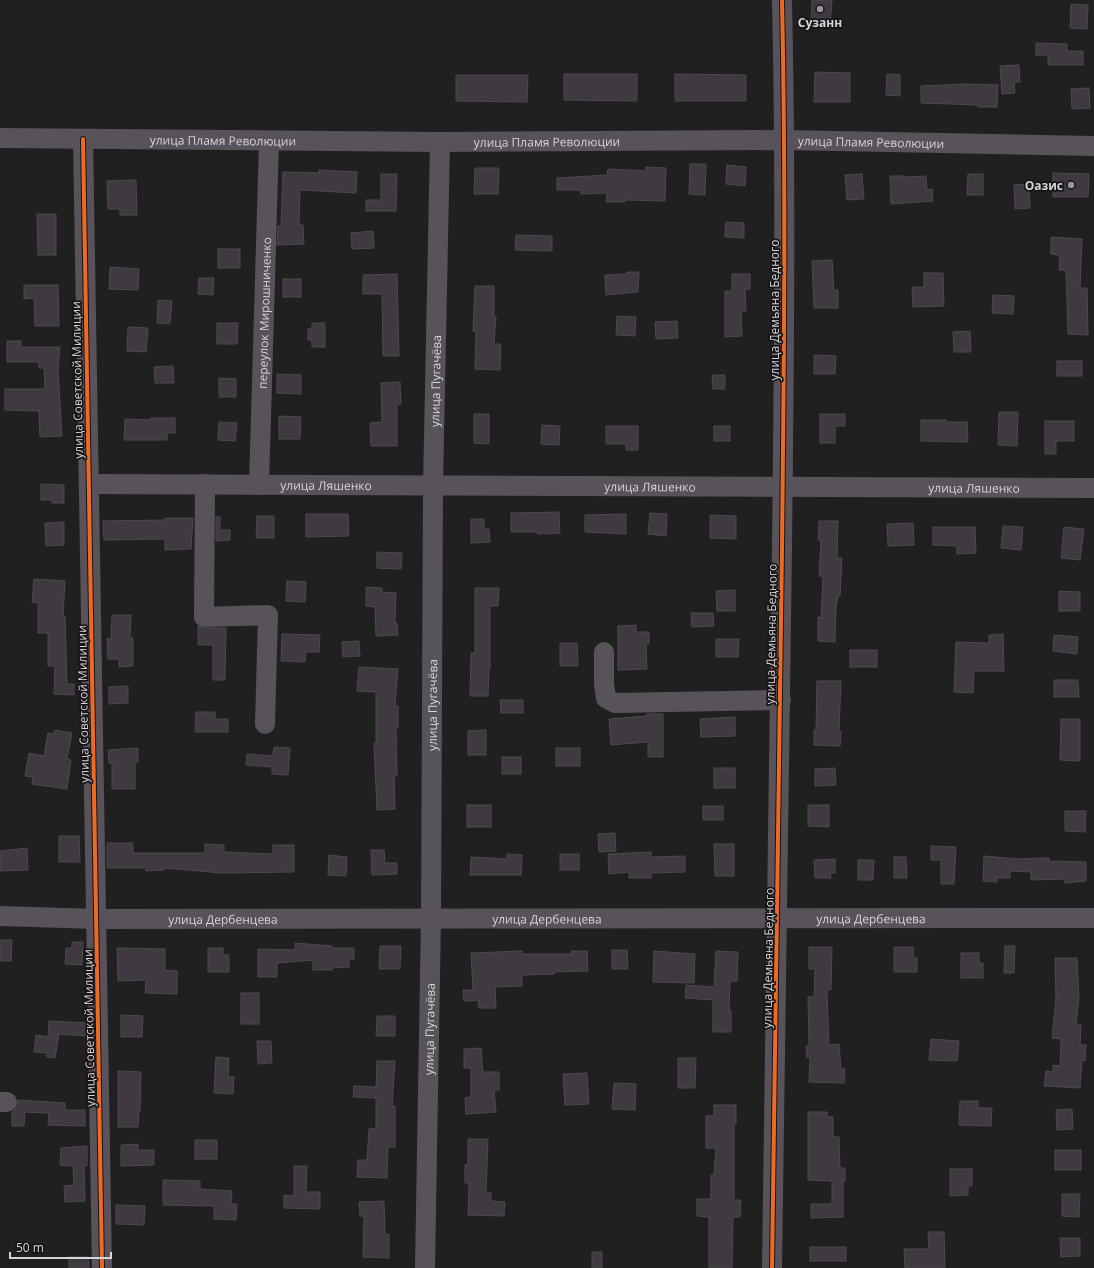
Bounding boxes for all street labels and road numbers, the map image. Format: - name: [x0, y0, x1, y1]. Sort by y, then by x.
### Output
- street label: улица Пламя Революции: [150, 131, 296, 149]
- street label: улица Пламя Революции: [474, 132, 620, 150]
- street label: улица Пламя Революции: [798, 132, 944, 152]
- street label: переулок Мирошниченко: [253, 237, 275, 389]
- street label: улица Демьяна Бедного: [766, 240, 783, 380]
- street label: улица Советской Милиции: [67, 301, 87, 459]
- street label: улица Пугачёва: [426, 335, 445, 427]
- street label: улица Ляшенко: [280, 476, 372, 494]
- street label: улица Ляшенко: [604, 478, 696, 495]
- street label: улица Ляшенко: [928, 479, 1020, 496]
- street label: улица Демьяна Бедного: [761, 563, 781, 705]
- street label: улица Советской Милиции: [73, 625, 93, 783]
- street label: улица Пугачёва: [423, 659, 441, 751]
- street label: улица Демьяна Бедного: [758, 887, 778, 1029]
- street label: улица Дербенцева: [168, 910, 278, 927]
- street label: улица Дербенцева: [492, 910, 602, 927]
- street label: улица Дербенцева: [816, 910, 926, 927]
- street label: улица Советской Милиции: [79, 949, 99, 1107]
- street label: улица Пугачёва: [420, 983, 438, 1075]

